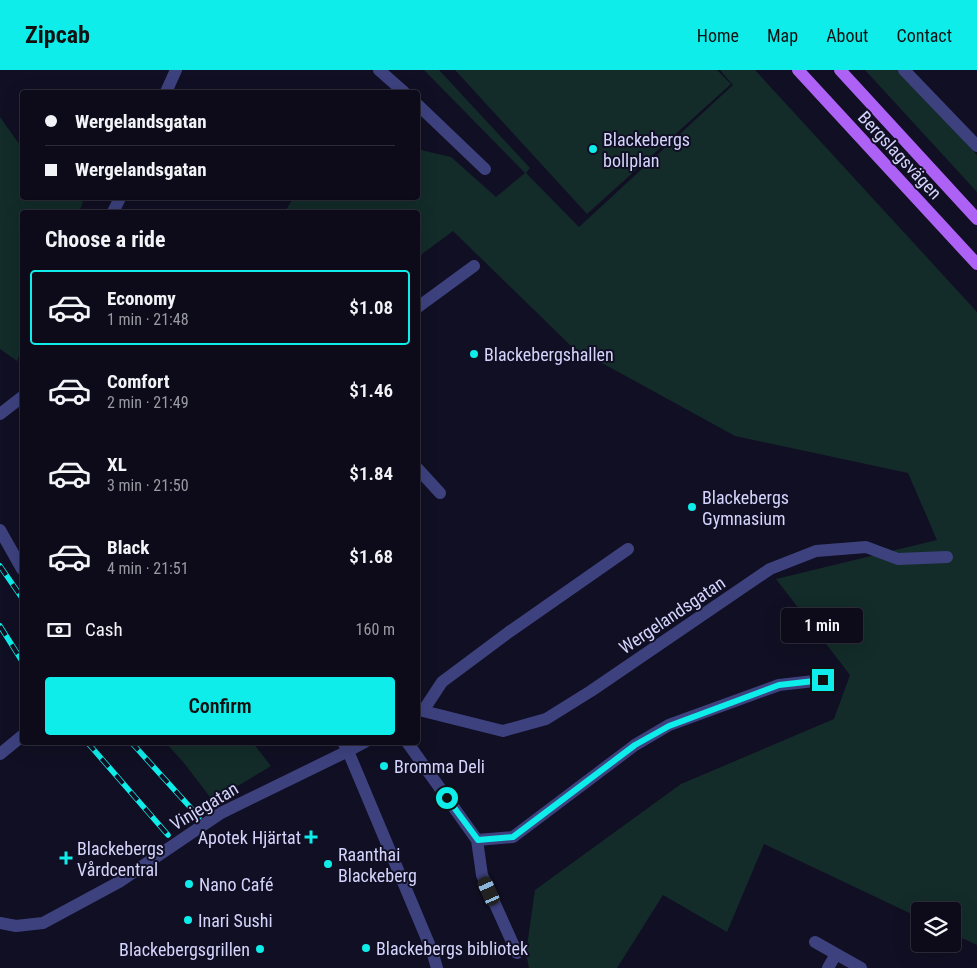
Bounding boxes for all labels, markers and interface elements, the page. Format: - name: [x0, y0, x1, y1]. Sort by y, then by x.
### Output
- text: Zipcab: [25, 21, 90, 49]
- text: Home: [697, 25, 739, 46]
- text: Map: [767, 25, 798, 46]
- text: About: [826, 25, 868, 46]
- text: Contact: [896, 25, 952, 46]
- street label: Bergslagsvägen: [854, 107, 946, 203]
- text: Wergelandsgatan: [75, 110, 207, 133]
- place label: Blackebergs bollplan: [603, 129, 690, 171]
- marker: Blackebergs bollplan: [587, 143, 599, 155]
- text: Wergelandsgatan: [75, 158, 207, 181]
- text: Choose a ride: [45, 227, 166, 252]
- icon: car: [47, 285, 92, 330]
- text: Economy: [107, 287, 176, 310]
- text: $1.08: [349, 296, 393, 319]
- text: 1 min · 21:48: [107, 310, 189, 329]
- place label: Blackebergshallen: [484, 344, 614, 365]
- marker: Blackebergshallen: [468, 348, 480, 360]
- icon: car: [47, 368, 92, 413]
- text: Comfort: [107, 370, 170, 393]
- text: $1.46: [349, 379, 393, 402]
- text: 2 min · 21:49: [107, 393, 189, 412]
- icon: car: [47, 451, 92, 496]
- text: XL: [107, 453, 127, 476]
- text: $1.84: [349, 462, 393, 485]
- text: 3 min · 21:50: [107, 476, 189, 495]
- place label: Blackebergs Gymnasium: [702, 487, 789, 529]
- marker: Blackebergs Gymnasium: [686, 501, 698, 513]
- icon: car: [47, 534, 92, 579]
- text: Black: [107, 536, 149, 559]
- text: $1.68: [349, 545, 393, 568]
- text: 4 min · 21:51: [107, 559, 189, 578]
- street label: Wergelandsgatan: [615, 572, 729, 658]
- callout: 1 min: [782, 608, 864, 642]
- icon: cash: [45, 616, 73, 644]
- text: 1 min: [804, 616, 840, 635]
- text: Cash: [85, 618, 123, 641]
- text: 160 m: [356, 620, 395, 639]
- route end: [812, 669, 834, 691]
- button: Confirm: [45, 677, 395, 735]
- place label: Bromma Deli: [394, 756, 485, 777]
- marker: Bromma Deli: [378, 760, 390, 772]
- street label: Vinjegatan: [166, 778, 242, 834]
- route start: [436, 787, 458, 809]
- place label: Apotek Hjärtat: [198, 827, 301, 848]
- marker: Apotek Hjärtat: [305, 831, 317, 843]
- place label: Blackebergs Vårdcentral: [77, 838, 164, 880]
- place label: Raanthai Blackeberg: [338, 844, 417, 886]
- marker: Blackebergs Vårdcentral: [59, 851, 73, 865]
- marker: Raanthai Blackeberg: [322, 858, 334, 870]
- place label: Nano Café: [199, 874, 273, 895]
- car: [476, 874, 501, 908]
- marker: Nano Café: [183, 878, 195, 890]
- map controls: [911, 902, 961, 952]
- button: layers: [911, 902, 961, 952]
- place label: Inari Sushi: [198, 910, 273, 931]
- marker: Inari Sushi: [182, 914, 194, 926]
- place label: Blackebergs bibliotek: [376, 938, 528, 959]
- place label: Blackebergsgrillen: [119, 939, 250, 960]
- marker: Blackebergs bibliotek: [360, 942, 372, 954]
- marker: Blackebergsgrillen: [254, 943, 266, 955]

